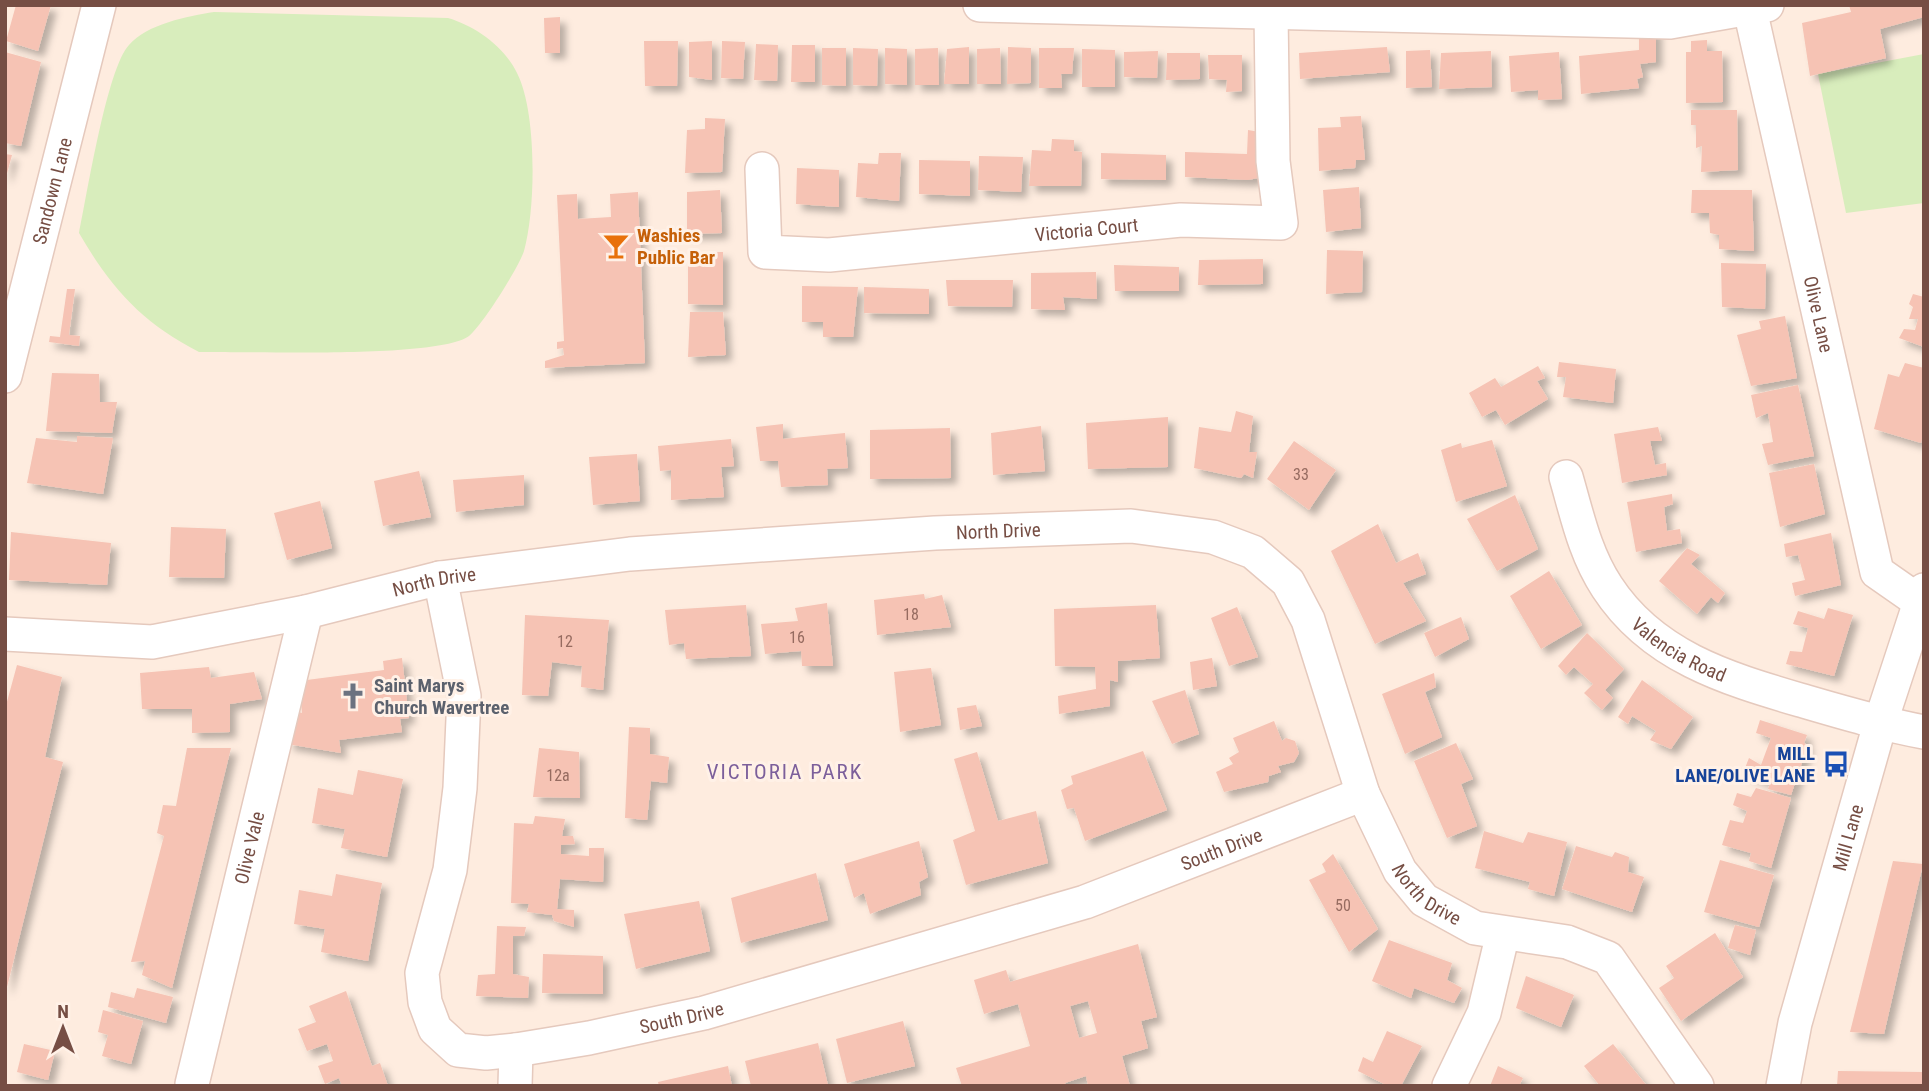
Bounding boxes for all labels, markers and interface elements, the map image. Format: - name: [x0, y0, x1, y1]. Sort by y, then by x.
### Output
- street label: Sandown Lane: [28, 135, 77, 247]
- street label: Victoria Court: [1034, 213, 1139, 246]
- place label: Washies Public Bar: [637, 224, 715, 269]
- bar icon: Washies Public Bar: [601, 231, 631, 261]
- street label: Olive Lane: [1799, 274, 1838, 355]
- house number: 33: [1293, 465, 1309, 484]
- street label: North Drive: [956, 518, 1041, 544]
- street label: North Drive: [390, 563, 477, 602]
- house number: 18: [903, 605, 919, 624]
- street label: Valencia Road: [1627, 613, 1729, 687]
- house number: 16: [789, 628, 805, 647]
- house number: 12: [557, 632, 573, 651]
- place label: Saint Marys Church Wavertree: [374, 674, 509, 719]
- church icon: Saint Marys Church Wavertree: [338, 681, 368, 711]
- place label: MILL LANE/OLIVE LANE: [1675, 742, 1815, 787]
- bus stop icon: MILL LANE/OLIVE LANE: [1821, 749, 1851, 779]
- district label: VICTORIA PARK: [707, 760, 863, 784]
- house number: 12a: [546, 766, 570, 785]
- street label: Mill Lane: [1828, 802, 1869, 874]
- street label: Olive Vale: [230, 809, 269, 887]
- street label: South Drive: [1177, 823, 1266, 876]
- street label: North Drive: [1386, 860, 1465, 930]
- house number: 50: [1335, 896, 1351, 915]
- north arrow: [28, 993, 98, 1063]
- street label: South Drive: [637, 997, 727, 1039]
- text: N: [57, 1000, 69, 1023]

